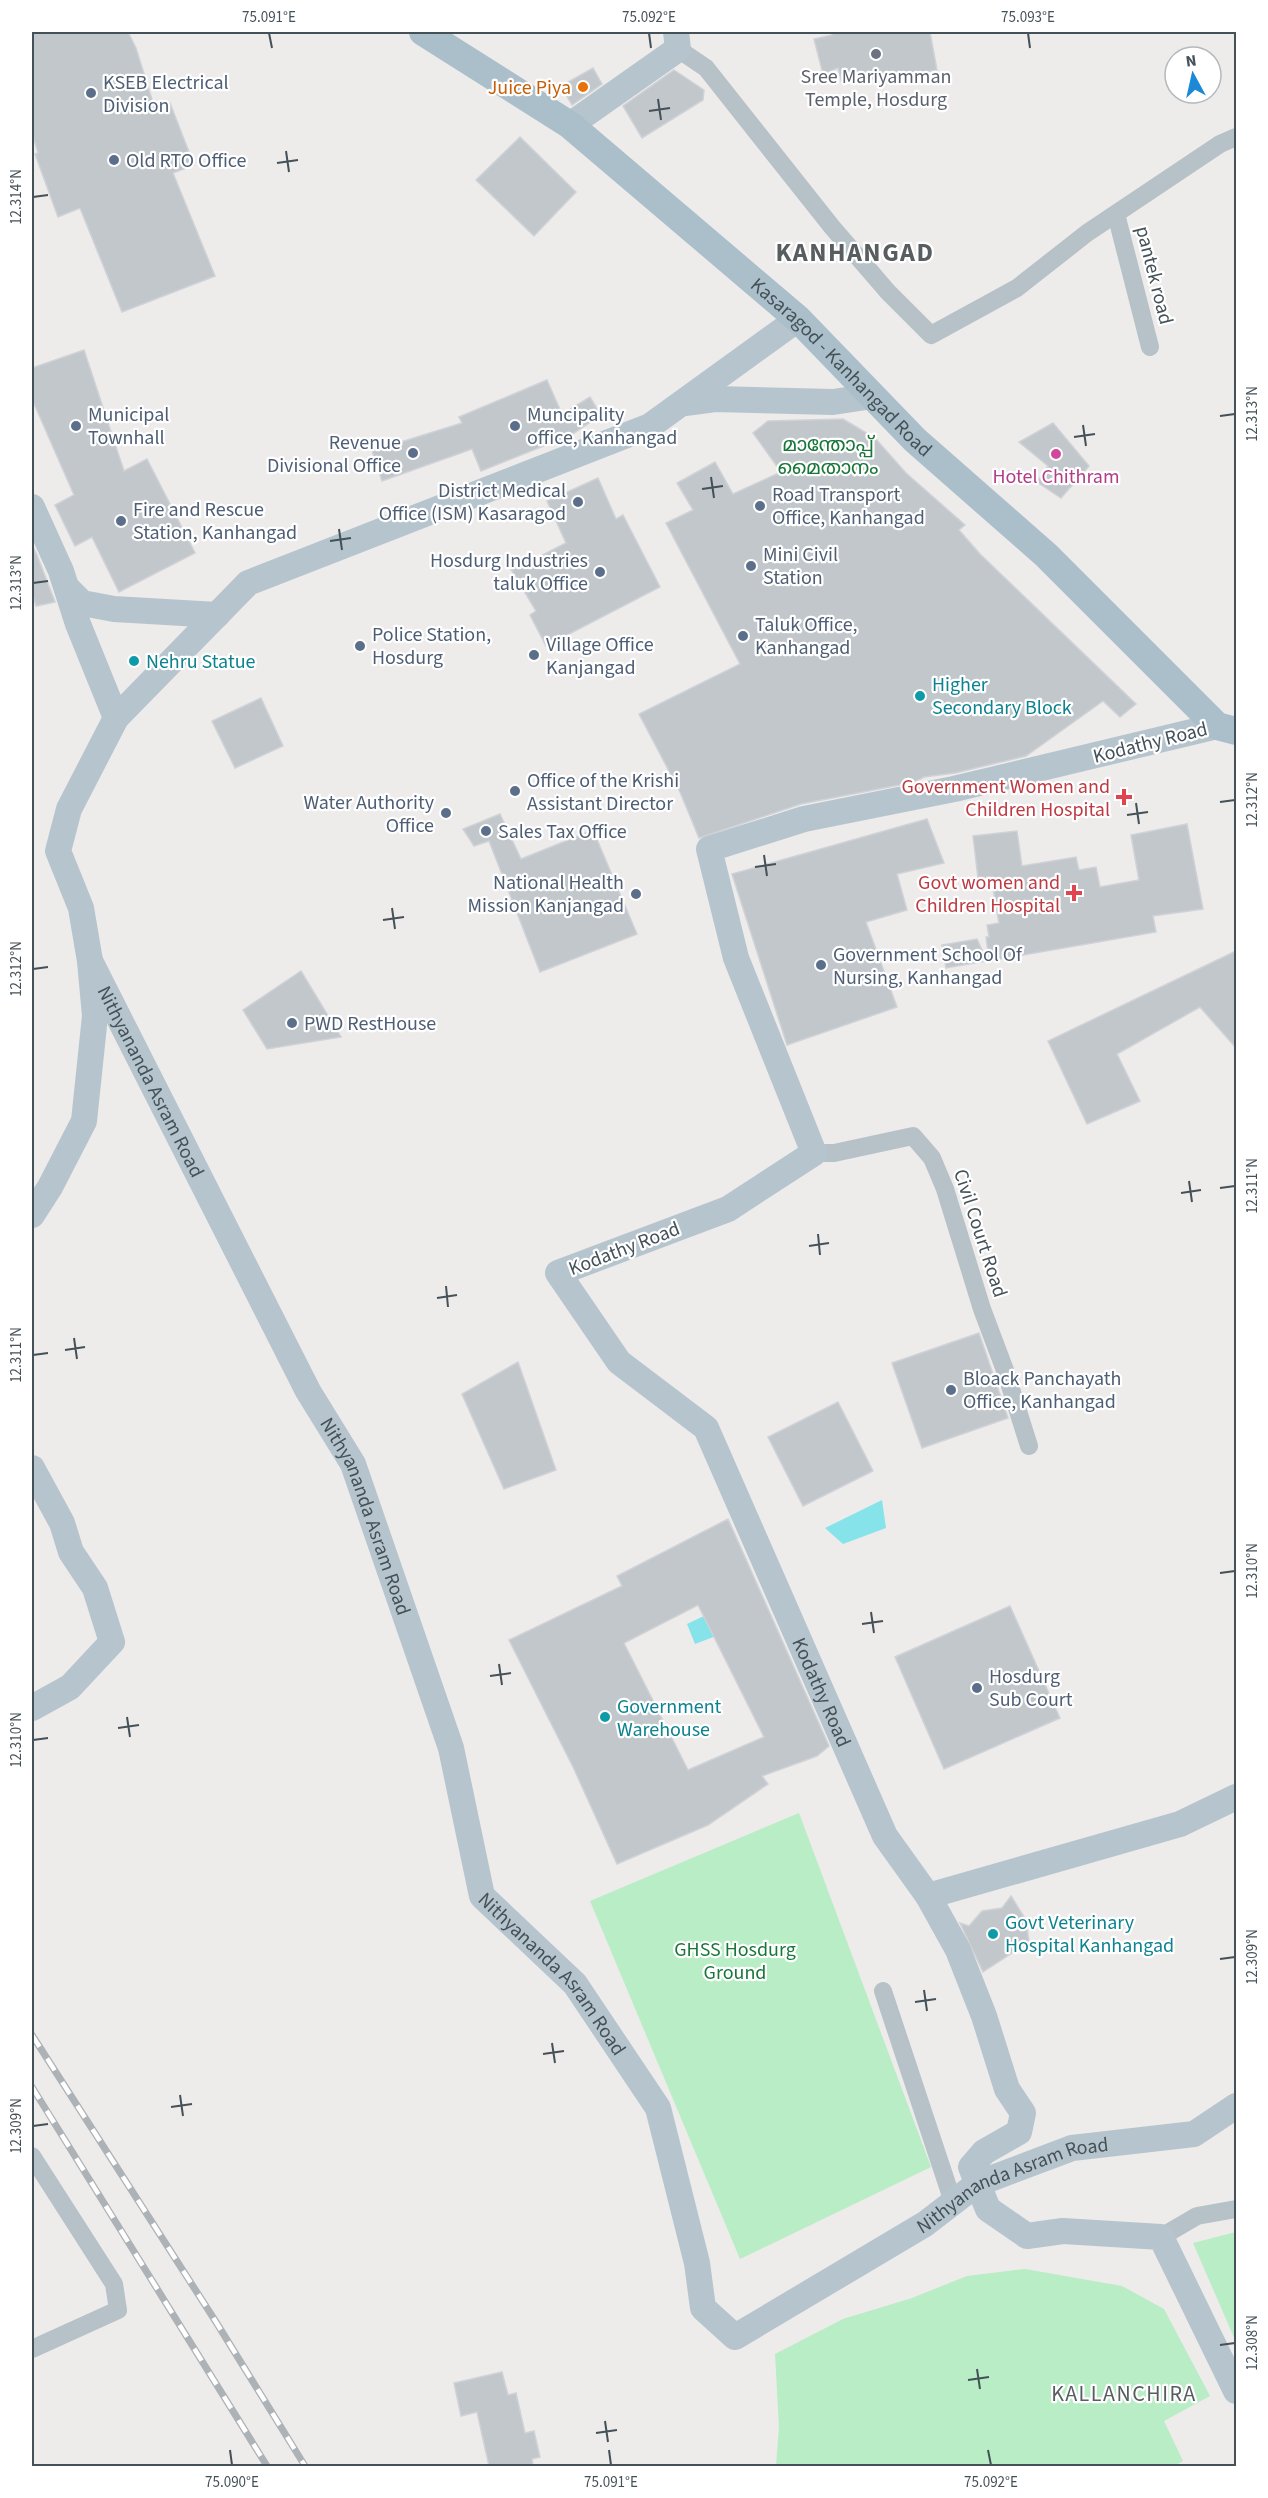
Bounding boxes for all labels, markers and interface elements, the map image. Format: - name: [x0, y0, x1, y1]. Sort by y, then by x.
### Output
- text: 75.091°E: [242, 7, 296, 28]
- text: 75.092°E: [622, 7, 676, 28]
- text: 75.093°E: [1001, 7, 1055, 28]
- north arrow: [1163, 45, 1223, 105]
- marker: Sree Mariyamman Temple, Hosdurg: [869, 47, 883, 61]
- text: N: [1184, 50, 1198, 73]
- place label: Sree Mariyamman Temple, Hosdurg: [801, 63, 951, 114]
- place label: KSEB Electrical Division: [103, 69, 229, 120]
- place label: Juice Piya: [488, 74, 571, 102]
- marker: Juice Piya: [576, 80, 590, 94]
- marker: KSEB Electrical Division: [84, 86, 98, 100]
- place label: Old RTO Office: [126, 147, 247, 175]
- marker: Old RTO Office: [107, 153, 121, 167]
- text: 12.314°N: [6, 169, 27, 225]
- street label: pantek road: [1128, 223, 1180, 327]
- district label: KANHANGAD: [776, 234, 934, 271]
- street label: Kasaragod - Kanhangad Road: [744, 272, 938, 464]
- text: 12.313°N: [1242, 386, 1263, 442]
- place label: Municipal Townhall: [88, 401, 169, 452]
- place label: Muncipality office, Kanhangad: [527, 401, 677, 452]
- marker: Municipal Townhall: [69, 419, 83, 433]
- marker: Muncipality office, Kanhangad: [508, 419, 522, 433]
- place label: Revenue Divisional Office: [267, 429, 401, 480]
- park label: മാന്തോപ്പ് മൈതാനം: [778, 431, 878, 482]
- marker: Revenue Divisional Office: [406, 446, 420, 460]
- marker: Hotel Chithram: [1049, 447, 1063, 461]
- place label: Hotel Chithram: [992, 463, 1120, 491]
- place label: District Medical Office (ISM) Kasaragod: [379, 477, 566, 528]
- place label: Road Transport Office, Kanhangad: [772, 481, 925, 532]
- marker: District Medical Office (ISM) Kasaragod: [571, 495, 585, 509]
- place label: Fire and Rescue Station, Kanhangad: [133, 496, 297, 547]
- marker: Road Transport Office, Kanhangad: [753, 499, 767, 513]
- marker: Fire and Rescue Station, Kanhangad: [114, 514, 128, 528]
- place label: Mini Civil Station: [763, 541, 838, 592]
- place label: Hosdurg Industries taluk Office: [430, 547, 588, 598]
- text: 12.313°N: [6, 555, 27, 611]
- marker: Mini Civil Station: [744, 559, 758, 573]
- marker: Hosdurg Industries taluk Office: [593, 565, 607, 579]
- place label: Taluk Office, Kanhangad: [755, 611, 858, 662]
- place label: Police Station, Hosdurg: [372, 621, 491, 672]
- marker: Taluk Office, Kanhangad: [736, 629, 750, 643]
- place label: Village Office Kanjangad: [546, 631, 654, 682]
- marker: Police Station, Hosdurg: [353, 639, 367, 653]
- place label: Nehru Statue: [146, 648, 256, 676]
- marker: Village Office Kanjangad: [527, 648, 541, 662]
- marker: Nehru Statue: [127, 654, 141, 668]
- place label: Higher Secondary Block: [932, 671, 1072, 722]
- marker: Higher Secondary Block: [913, 689, 927, 703]
- street label: Kodathy Road: [1090, 715, 1210, 771]
- place label: Office of the Krishi Assistant Director: [527, 767, 679, 818]
- text: 12.312°N: [1242, 772, 1263, 828]
- place label: Government Women and Children Hospital: [902, 773, 1110, 824]
- marker: Office of the Krishi Assistant Director: [508, 784, 522, 798]
- marker: Government Women and Children Hospital: [1115, 788, 1133, 806]
- place label: Water Authority Office: [303, 789, 435, 840]
- marker: Water Authority Office: [439, 806, 453, 820]
- place label: Sales Tax Office: [498, 818, 627, 846]
- marker: Sales Tax Office: [479, 824, 493, 838]
- place label: National Health Mission Kanjangad: [468, 869, 624, 920]
- place label: Govt women and Children Hospital: [915, 869, 1060, 920]
- marker: Govt women and Children Hospital: [1065, 884, 1083, 902]
- marker: National Health Mission Kanjangad: [629, 887, 643, 901]
- text: 12.312°N: [6, 941, 27, 997]
- place label: Government School Of Nursing, Kanhangad: [833, 941, 1023, 992]
- marker: Government School Of Nursing, Kanhangad: [814, 958, 828, 972]
- street label: Nithyananda Asram Road: [90, 981, 210, 1183]
- place label: PWD RestHouse: [304, 1010, 436, 1038]
- marker: PWD RestHouse: [285, 1016, 299, 1030]
- text: 12.311°N: [1242, 1158, 1263, 1214]
- street label: Civil Court Road: [946, 1166, 1014, 1301]
- street label: Kodathy Road: [565, 1215, 684, 1283]
- text: 12.311°N: [6, 1327, 27, 1383]
- place label: Bloack Panchayath Office, Kanhangad: [963, 1365, 1121, 1416]
- marker: Bloack Panchayath Office, Kanhangad: [944, 1383, 958, 1397]
- street label: Nithyananda Asram Road: [313, 1412, 417, 1619]
- text: 12.310°N: [1242, 1543, 1263, 1599]
- street label: Kodathy Road: [785, 1633, 857, 1752]
- place label: Hosdurg Sub Court: [989, 1663, 1073, 1714]
- marker: Hosdurg Sub Court: [970, 1681, 984, 1695]
- place label: Government Warehouse: [617, 1693, 722, 1744]
- marker: Government Warehouse: [598, 1710, 612, 1724]
- text: 12.310°N: [6, 1712, 27, 1768]
- street label: Nithyananda Asram Road: [471, 1886, 632, 2062]
- place label: Govt Veterinary Hospital Kanhangad: [1005, 1909, 1174, 1960]
- marker: Govt Veterinary Hospital Kanhangad: [986, 1927, 1000, 1941]
- text: 12.309°N: [1242, 1929, 1263, 1985]
- park label: GHSS Hosdurg Ground: [674, 1936, 796, 1987]
- text: 12.309°N: [6, 2098, 27, 2154]
- street label: Nithyananda Asram Road: [911, 2131, 1110, 2241]
- text: 12.308°N: [1242, 2315, 1263, 2371]
- district label: KALLANCHIRA: [1051, 2378, 1197, 2410]
- text: 75.090°E: [205, 2472, 259, 2493]
- text: 75.091°E: [584, 2472, 638, 2493]
- text: 75.092°E: [964, 2472, 1018, 2493]

